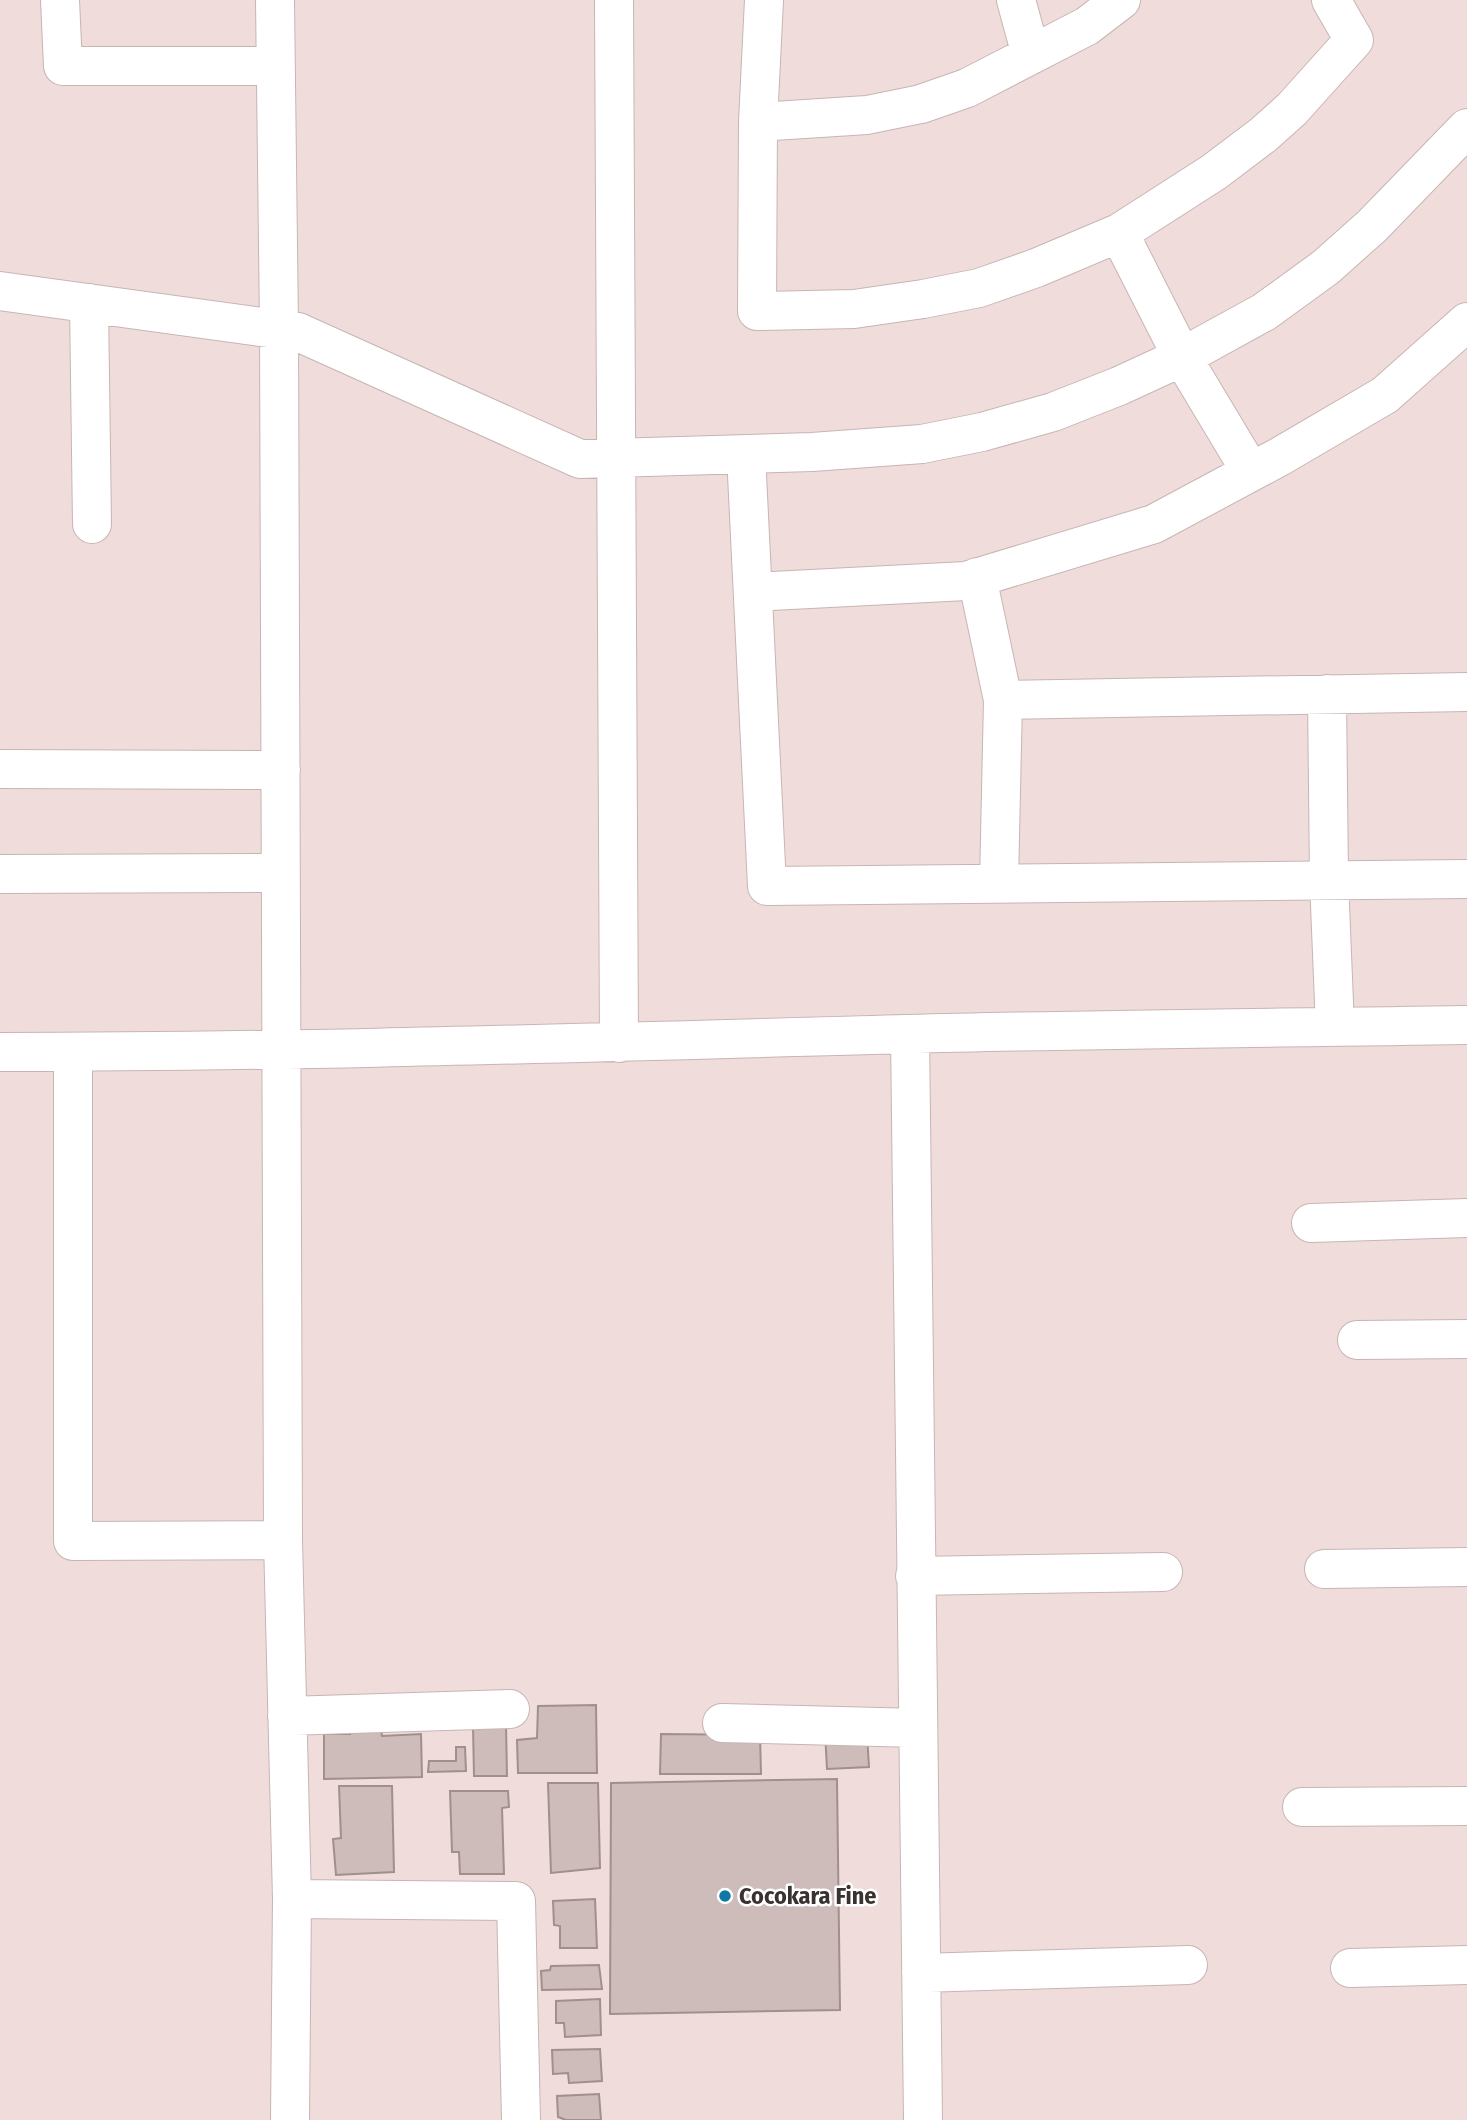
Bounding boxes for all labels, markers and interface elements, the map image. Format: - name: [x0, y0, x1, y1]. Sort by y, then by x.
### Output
- place label: Cocokara Fine: [739, 1882, 877, 1910]
- marker: Cocokara Fine: [717, 1888, 733, 1904]

